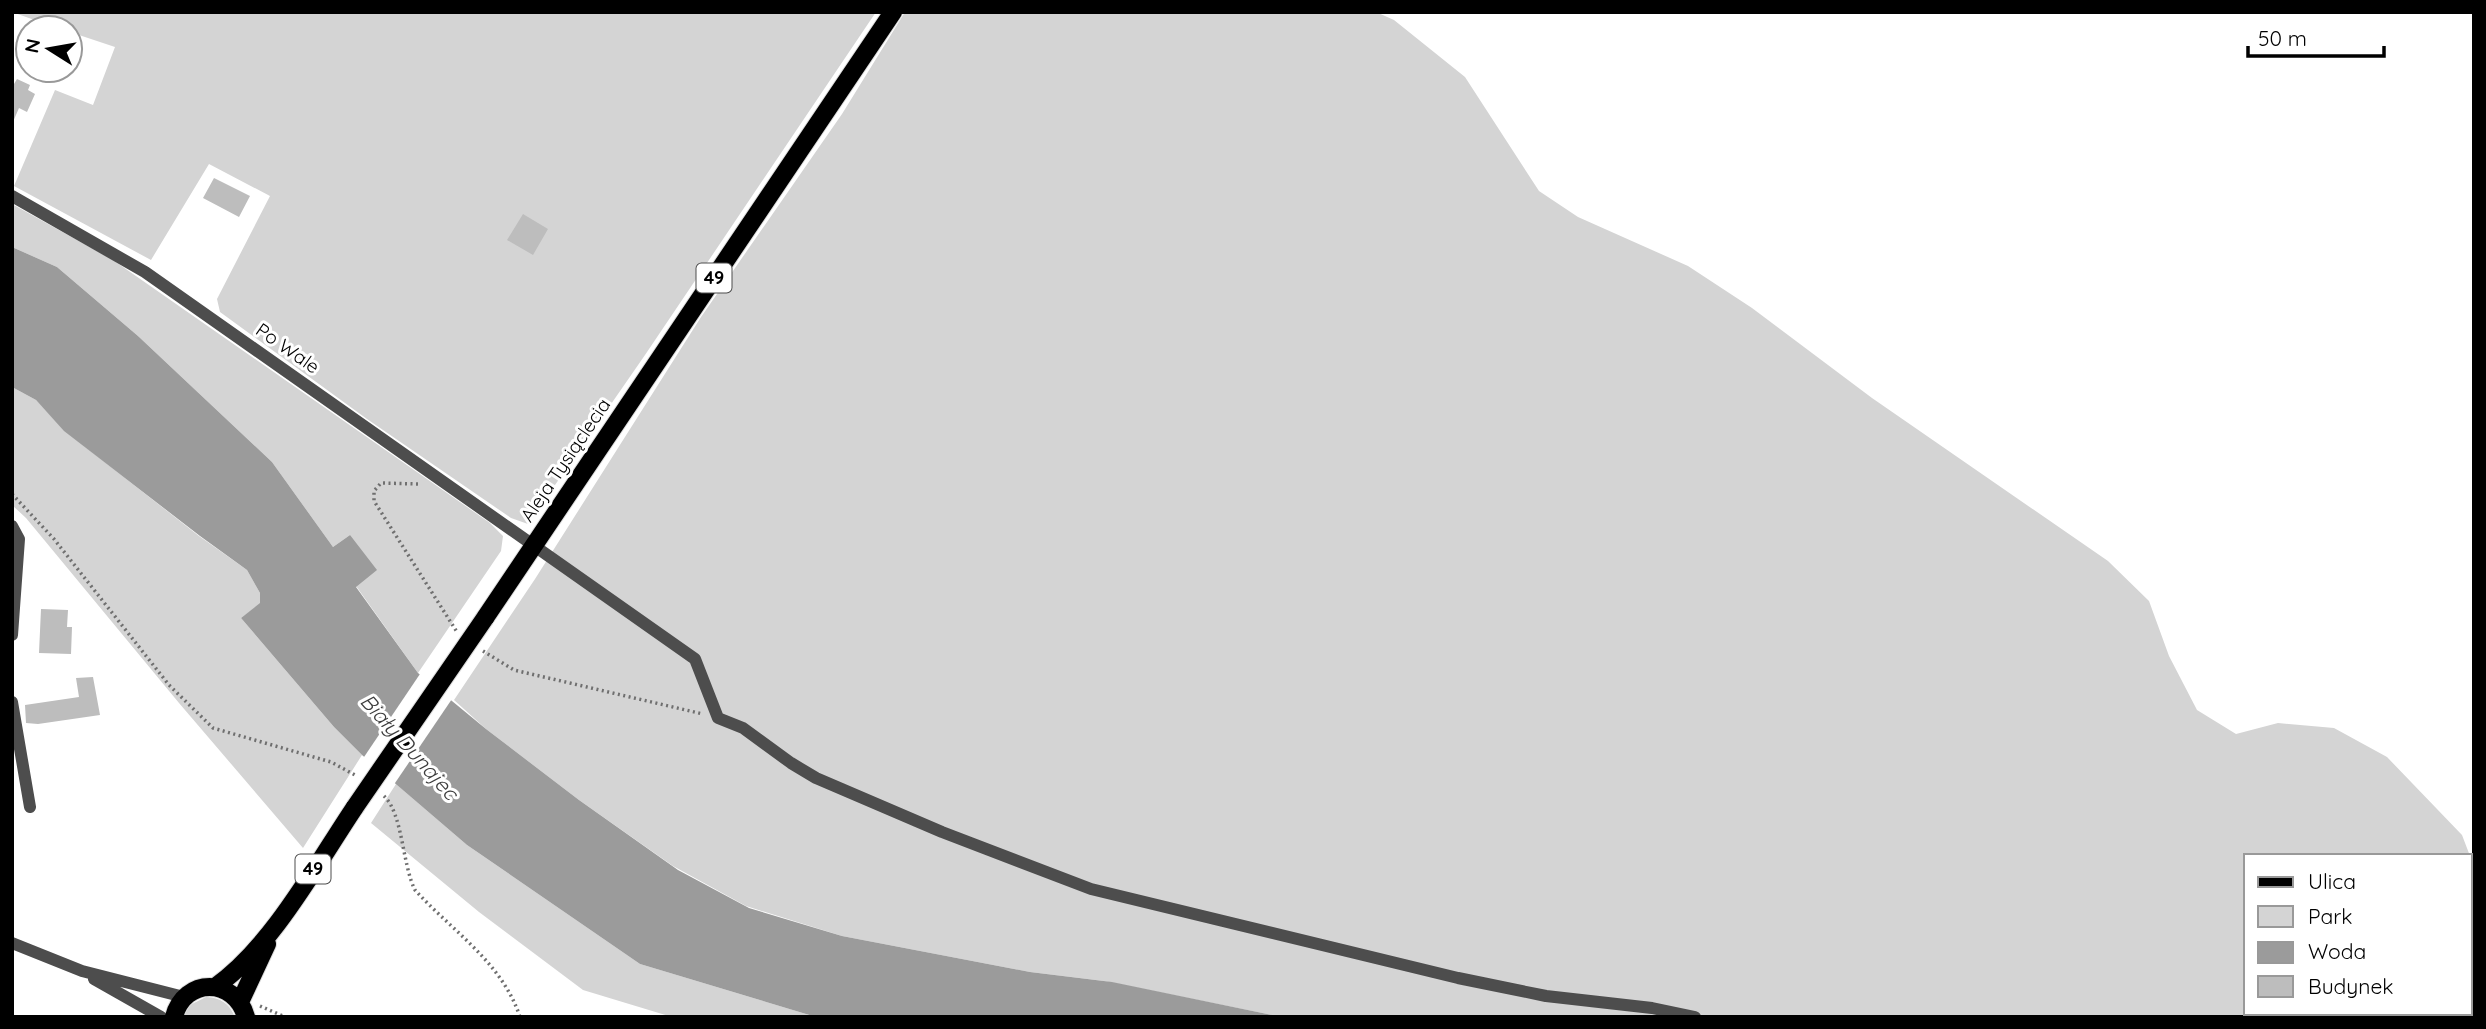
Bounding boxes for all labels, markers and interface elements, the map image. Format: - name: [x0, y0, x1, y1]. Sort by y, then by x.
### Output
- north arrow: [14, 14, 84, 84]
- scale bar: [2248, 14, 2384, 58]
- text: 50 m: [2258, 25, 2307, 51]
- text: N: [19, 37, 45, 55]
- road number: 49: [696, 264, 732, 292]
- street label: Po Wale: [251, 317, 325, 379]
- street label: Aleja Tysiąclecia: [515, 394, 615, 526]
- water label: Biały Dunajec: [355, 688, 466, 806]
- road number: 49: [296, 854, 330, 884]
- legend: [2244, 854, 2472, 1015]
- text: Ulica: [2308, 868, 2356, 894]
- text: Park: [2308, 903, 2352, 929]
- text: Woda: [2308, 938, 2366, 964]
- text: Budynek: [2308, 973, 2394, 999]

